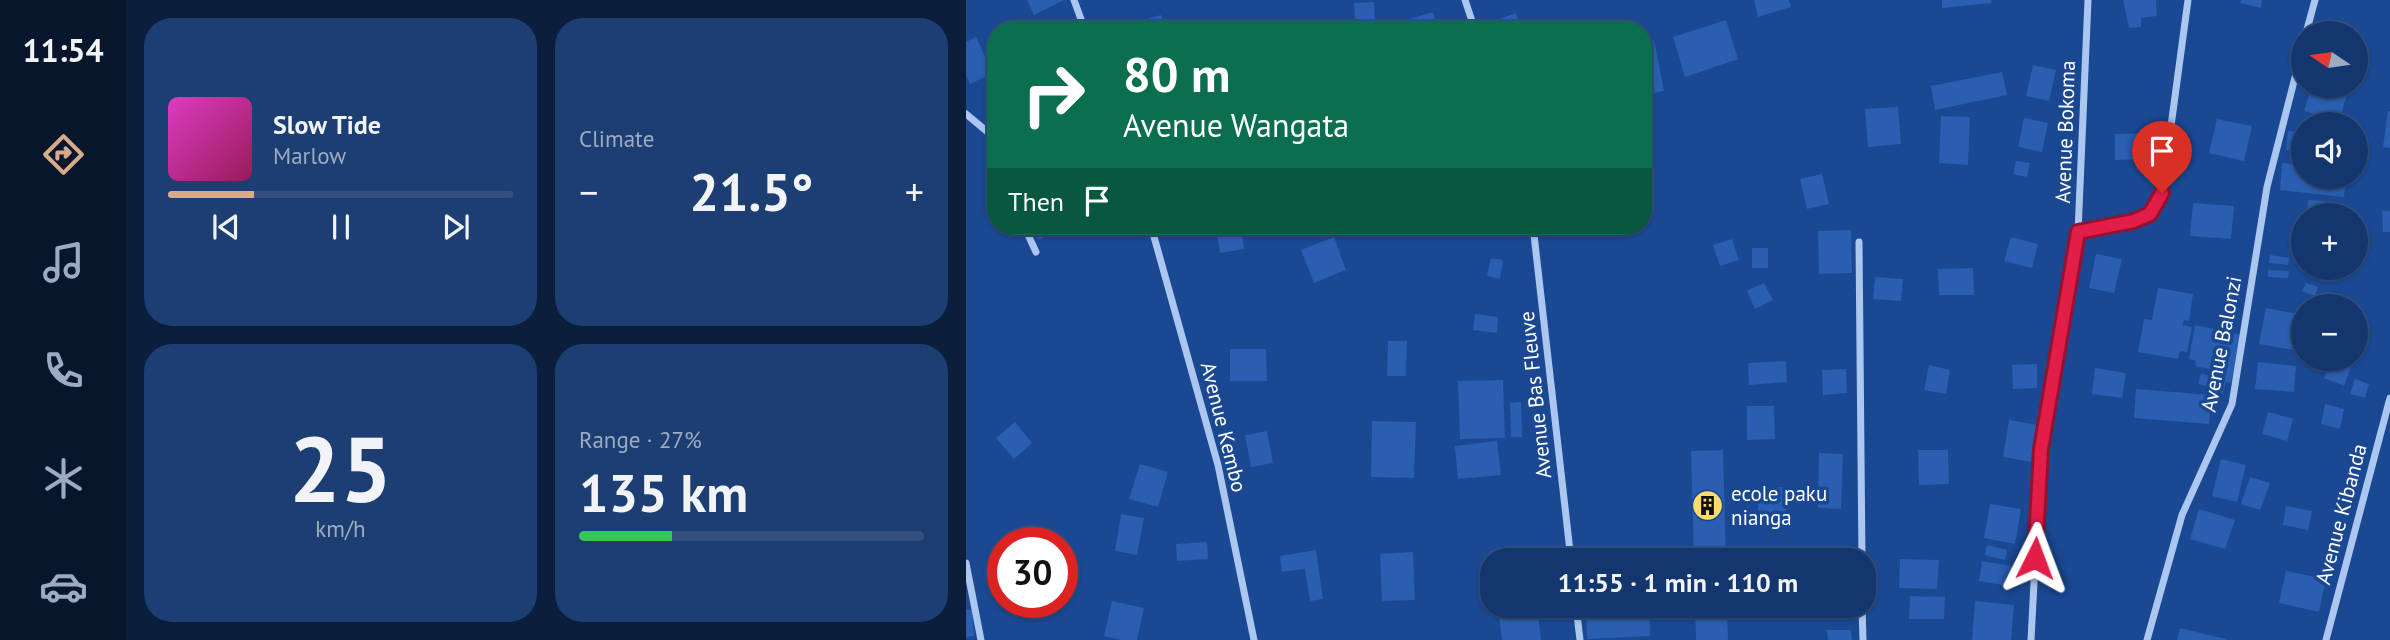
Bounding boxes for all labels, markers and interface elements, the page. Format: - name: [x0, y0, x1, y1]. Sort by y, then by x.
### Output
- north arrow: [2291, 21, 2368, 98]
- map controls: [2291, 21, 2368, 371]
- text: 11:54: [22, 29, 104, 71]
- text: 80 m: [1123, 42, 1230, 106]
- icon: right: [1008, 49, 1099, 140]
- street label: Avenue Bokoma: [2049, 60, 2081, 204]
- text: Avenue Wangata: [1123, 104, 1349, 146]
- text: Slow Tide: [273, 108, 381, 141]
- button: sound: [2291, 112, 2368, 189]
- pin: [2132, 121, 2192, 193]
- text: Climate: [579, 124, 654, 153]
- icon: directions: [39, 130, 88, 179]
- icon: arrive: [2143, 132, 2181, 170]
- text: Marlow: [273, 141, 346, 170]
- text: 21.5°: [690, 158, 813, 225]
- text: −: [579, 167, 598, 216]
- text: +: [905, 167, 924, 216]
- icon: arrive: [1078, 182, 1116, 220]
- text: Then: [1008, 185, 1064, 218]
- button: +: [2291, 203, 2368, 280]
- icon: previous: [207, 208, 245, 246]
- icon: pause: [322, 208, 360, 246]
- icon: next: [437, 208, 475, 246]
- icon: music: [39, 238, 88, 287]
- street label: Avenue Balonzi: [2195, 274, 2247, 414]
- button: −: [2291, 294, 2368, 371]
- street label: Avenue Bas Fleuve: [1513, 310, 1557, 480]
- icon: phone: [39, 346, 88, 395]
- street label: Avenue Kembo: [1195, 359, 1253, 495]
- text: 25: [289, 409, 392, 527]
- text: Range · 27%: [579, 425, 702, 454]
- street label: Avenue Kibanda: [2309, 441, 2373, 587]
- icon: climate: [39, 454, 88, 503]
- text: 135 km: [579, 459, 748, 526]
- place label: ecole paku nianga: [1731, 480, 1827, 531]
- building icon: ecole paku nianga: [1691, 488, 1725, 522]
- text: km/h: [315, 514, 366, 543]
- position arrow: [1998, 521, 2072, 595]
- speed limit sign: 30: [987, 527, 1078, 618]
- icon: car: [39, 562, 88, 611]
- text: 11:55 · 1 min · 110 m: [1558, 566, 1798, 599]

